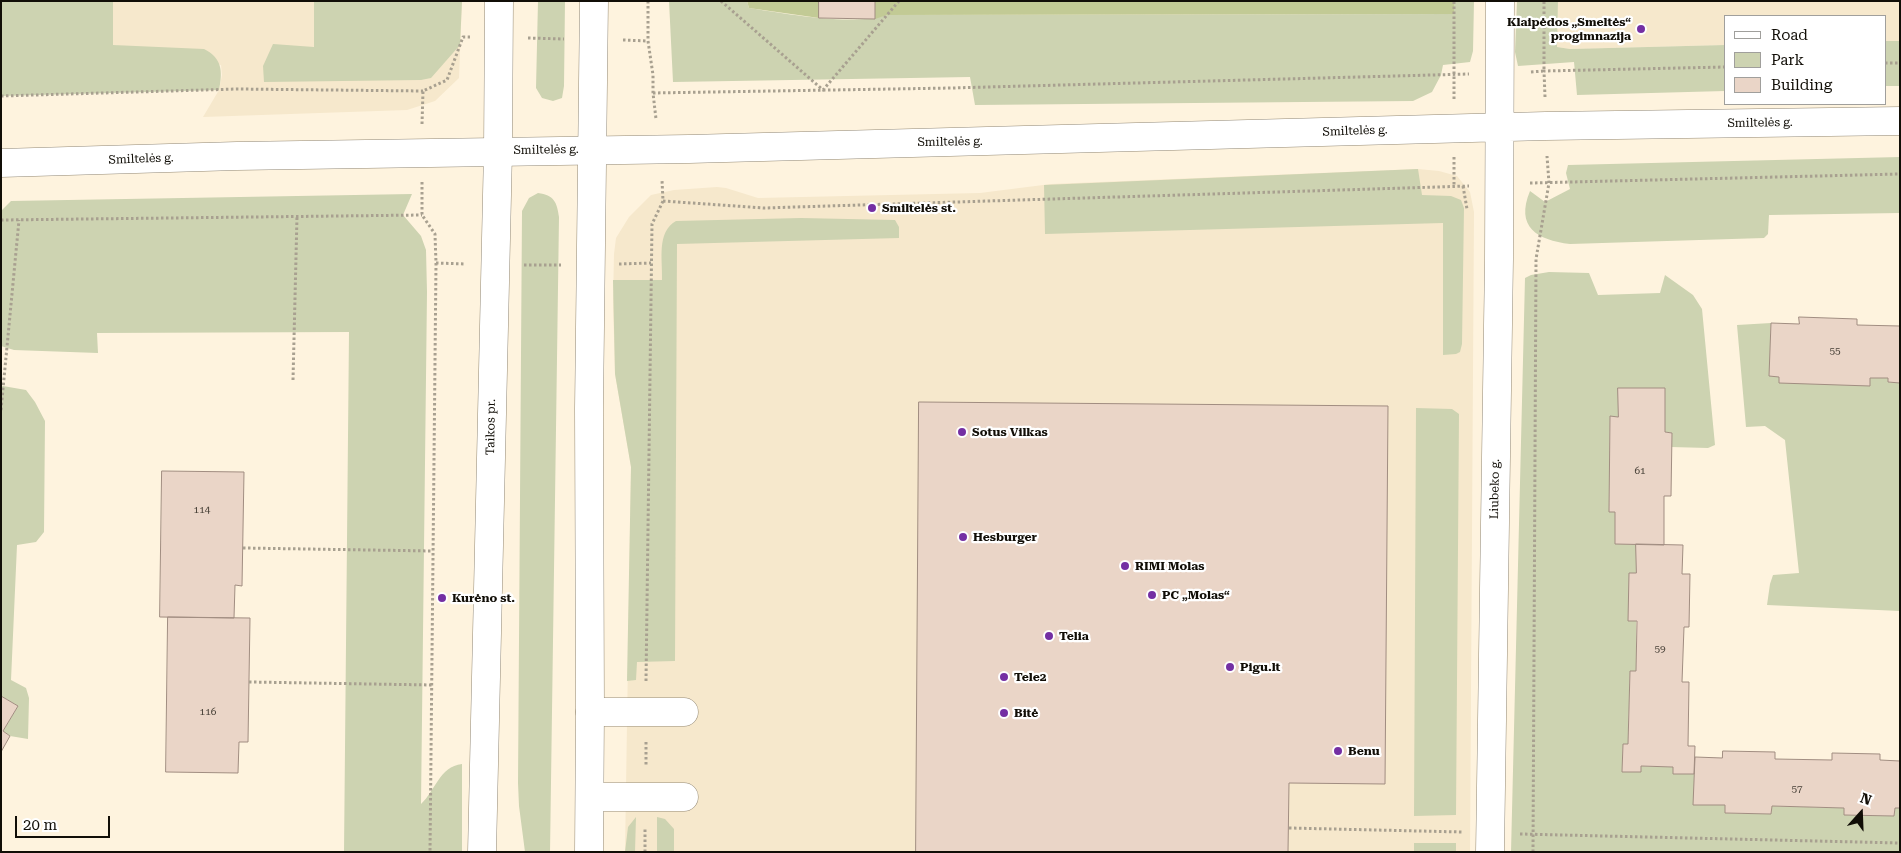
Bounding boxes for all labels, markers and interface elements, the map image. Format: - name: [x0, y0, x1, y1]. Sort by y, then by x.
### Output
- place label: Klaipėdos „Smeltės“ progimnazija: [1507, 15, 1631, 43]
- legend: [1724, 15, 1886, 105]
- marker: Klaipėdos „Smeltės“ progimnazija: [1635, 23, 1647, 35]
- text: Road: [1771, 26, 1808, 44]
- text: Park: [1771, 51, 1804, 69]
- text: Building: [1771, 76, 1832, 94]
- street label: Smiltelės g.: [1727, 115, 1793, 131]
- street label: Smiltelės g.: [1322, 123, 1388, 139]
- street label: Smiltelės g.: [917, 134, 983, 150]
- street label: Smiltelės g.: [513, 142, 579, 158]
- street label: Smiltelės g.: [108, 151, 174, 167]
- place label: Smiltelės st.: [882, 201, 956, 215]
- marker: Smiltelės st.: [866, 202, 878, 214]
- house number: 55: [1829, 345, 1841, 357]
- street label: Taikos pr.: [483, 399, 499, 455]
- place label: Sotus Vilkas: [972, 425, 1048, 439]
- marker: Sotus Vilkas: [956, 426, 968, 438]
- street label: Liubeko g.: [1487, 459, 1503, 519]
- house number: 61: [1634, 465, 1646, 477]
- house number: 114: [194, 504, 210, 516]
- place label: Hesburger: [973, 530, 1037, 544]
- marker: Hesburger: [957, 531, 969, 543]
- place label: RIMI Molas: [1135, 559, 1205, 573]
- marker: RIMI Molas: [1119, 560, 1131, 572]
- place label: PC „Molas“: [1162, 588, 1230, 602]
- marker: PC „Molas“: [1146, 589, 1158, 601]
- place label: Kurėno st.: [452, 591, 515, 605]
- marker: Kurėno st.: [436, 592, 448, 604]
- place label: Telia: [1059, 629, 1089, 643]
- marker: Telia: [1043, 630, 1055, 642]
- house number: 59: [1654, 643, 1666, 655]
- place label: Pigu.lt: [1240, 660, 1280, 674]
- marker: Pigu.lt: [1224, 661, 1236, 673]
- place label: Tele2: [1014, 670, 1047, 684]
- marker: Tele2: [998, 671, 1010, 683]
- house number: 116: [200, 706, 216, 718]
- place label: Bitė: [1014, 706, 1038, 720]
- marker: Bitė: [998, 707, 1010, 719]
- place label: Benu: [1348, 744, 1380, 758]
- marker: Benu: [1332, 745, 1344, 757]
- house number: 57: [1791, 783, 1803, 795]
- north arrow: [1836, 788, 1886, 838]
- text: N: [1858, 790, 1874, 808]
- scale bar: [18, 806, 112, 838]
- text: 20 m: [23, 816, 57, 834]

